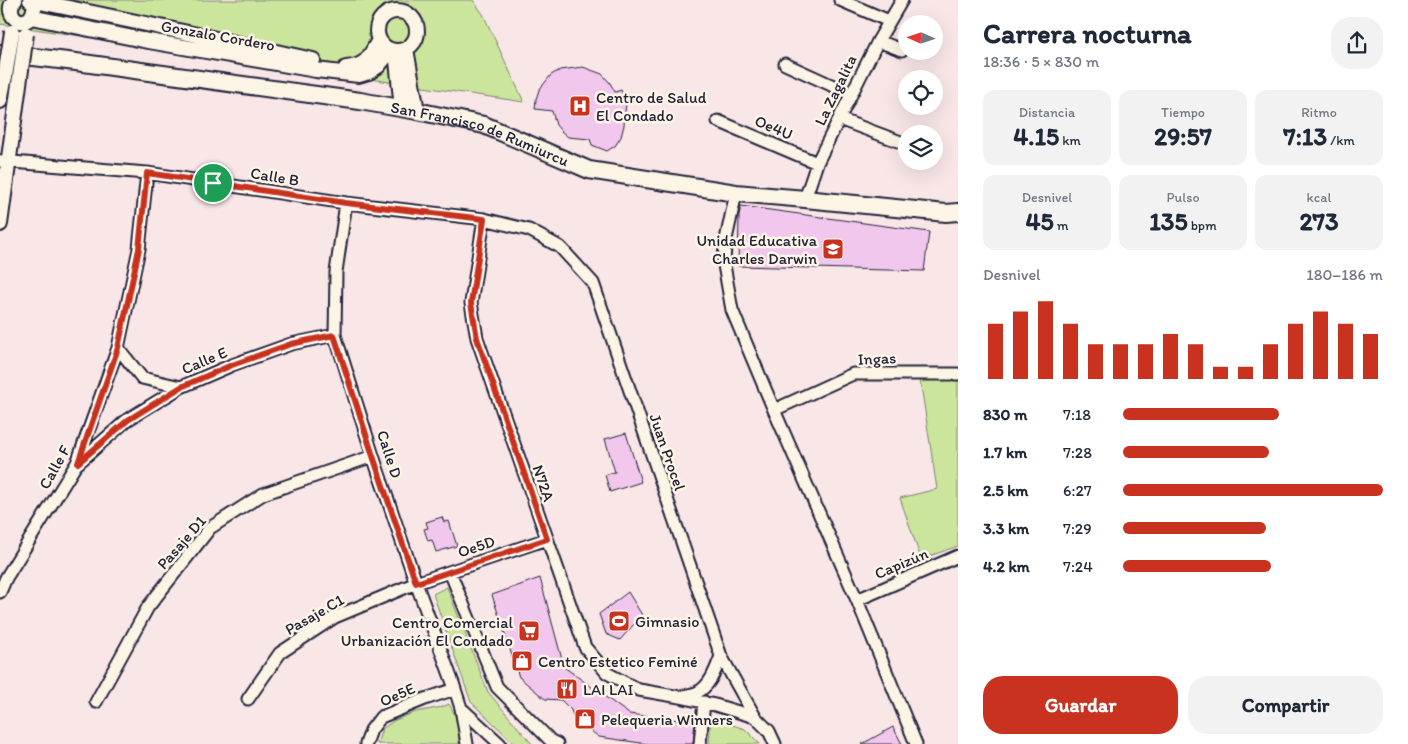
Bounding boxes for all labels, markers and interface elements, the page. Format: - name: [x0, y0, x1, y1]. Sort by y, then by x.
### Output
- north arrow: [898, 15, 942, 60]
- map controls: [898, 15, 943, 170]
- street label: Gonzalo Cordero: [160, 16, 276, 55]
- text: Carrera nocturna: [983, 16, 1192, 50]
- button: share: [1331, 17, 1383, 69]
- street label: La Zagalita: [810, 52, 861, 129]
- text: 18:36 · 5 × 830 m: [983, 52, 1099, 71]
- button: locate: [898, 70, 943, 115]
- place label: Centro de Salud El Condado: [596, 88, 707, 125]
- hospital icon: Centro de Salud El Condado: [568, 94, 592, 118]
- street label: San Francisco de Rumiurcu: [389, 98, 572, 170]
- text: Distancia: [1019, 104, 1075, 121]
- text: Tiempo: [1161, 104, 1205, 121]
- text: Ritmo: [1301, 104, 1337, 121]
- street label: Oe4U: [752, 111, 796, 144]
- text: 4.15: [1013, 121, 1059, 151]
- text: 29:57: [1154, 121, 1212, 151]
- text: 7:13: [1283, 121, 1327, 151]
- button: layers: [898, 125, 943, 170]
- text: km: [1059, 132, 1081, 149]
- text: /km: [1327, 132, 1355, 149]
- pin: [192, 162, 234, 204]
- street label: Calle B: [249, 163, 301, 190]
- icon: arrive: [199, 169, 227, 197]
- text: Desnivel: [1022, 189, 1072, 206]
- text: Pulso: [1166, 189, 1200, 206]
- text: kcal: [1307, 189, 1331, 206]
- text: 45: [1025, 206, 1054, 236]
- text: 135: [1149, 206, 1188, 236]
- text: 273: [1299, 206, 1339, 236]
- text: m: [1054, 217, 1069, 234]
- text: bpm: [1188, 217, 1217, 234]
- place label: Unidad Educativa Charles Darwin: [697, 231, 818, 268]
- school or university icon: Unidad Educativa Charles Darwin: [821, 237, 845, 261]
- text: Desnivel: [983, 265, 1041, 284]
- text: 180–186 m: [1306, 265, 1383, 284]
- street label: Calle E: [179, 342, 230, 379]
- street label: Ingas: [857, 348, 897, 369]
- text: 830 m: [983, 405, 1027, 424]
- text: 7:18: [1063, 405, 1091, 424]
- street label: Juan Procel: [646, 411, 690, 494]
- street label: Calle D: [373, 428, 406, 480]
- street label: Calle F: [35, 441, 75, 492]
- text: 1.7 km: [983, 443, 1027, 462]
- text: 7:28: [1063, 443, 1092, 462]
- street label: N72A: [528, 462, 559, 504]
- text: 2.5 km: [983, 481, 1029, 500]
- text: 6:27: [1063, 481, 1092, 500]
- street label: Pasaje D1: [153, 511, 210, 573]
- text: 3.3 km: [983, 519, 1029, 538]
- text: 7:29: [1063, 519, 1092, 538]
- street label: Oe5D: [455, 531, 498, 562]
- street label: Capizún: [872, 544, 931, 583]
- text: 4.2 km: [983, 557, 1030, 576]
- text: 7:24: [1063, 557, 1093, 576]
- street label: Pasaje C1: [281, 590, 348, 639]
- sports icon: Gimnasio: [607, 609, 631, 633]
- place label: Gimnasio: [635, 612, 699, 631]
- place label: Centro Comercial Urbanización El Condado: [341, 613, 513, 650]
- supermarket icon: Centro Comercial Urbanización El Condado: [517, 619, 541, 643]
- shop icon: Centro Estetico Feminé: [510, 649, 534, 673]
- place label: Centro Estetico Feminé: [538, 652, 698, 671]
- button: Guardar: [983, 676, 1178, 734]
- button: Compartir: [1188, 676, 1383, 734]
- restaurant icon: LAI LAI: [555, 677, 579, 701]
- street label: Oe5E: [377, 678, 418, 711]
- place label: LAI LAI: [583, 680, 633, 699]
- shop icon: Pelequeria Winners: [573, 707, 597, 731]
- place label: Pelequeria Winners: [601, 710, 733, 729]

